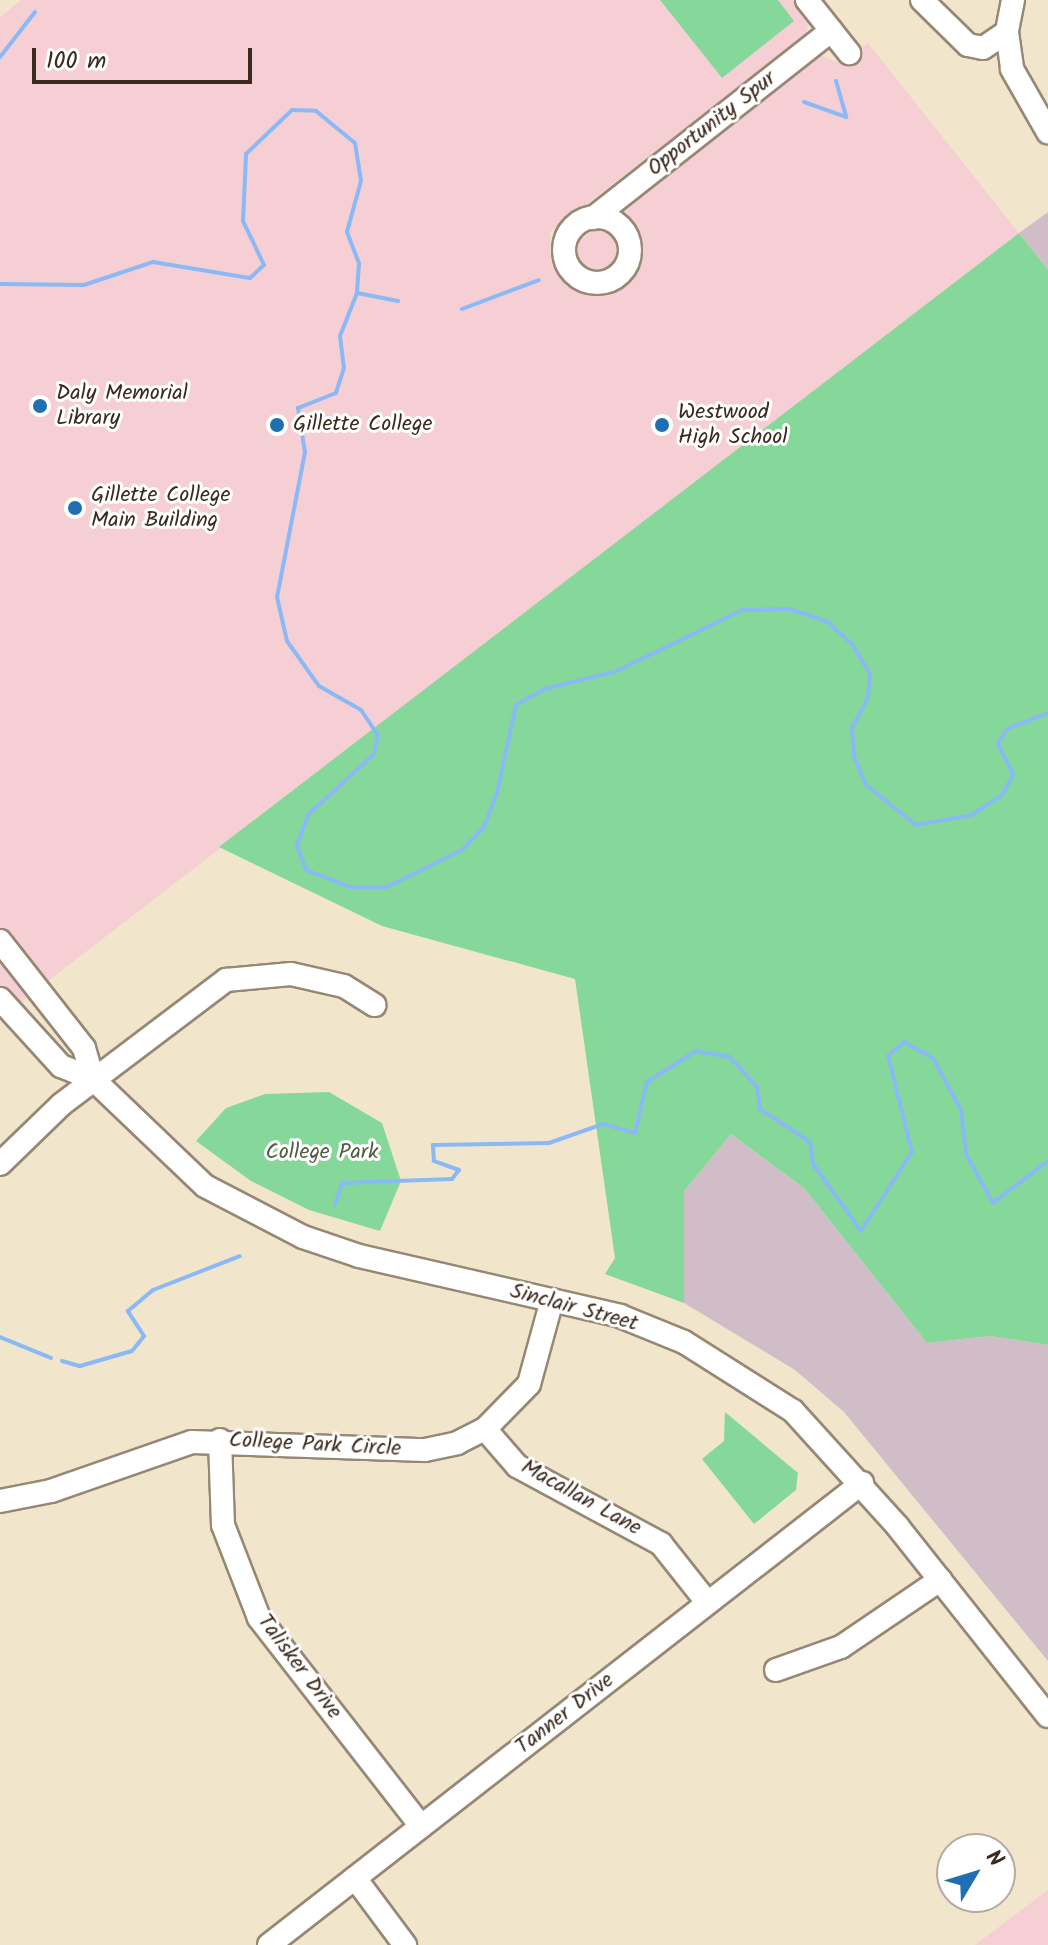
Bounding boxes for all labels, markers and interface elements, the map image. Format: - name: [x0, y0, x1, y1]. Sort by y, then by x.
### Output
- scale bar: [36, 32, 256, 82]
- text: 100 m: [46, 42, 106, 81]
- street label: Opportunity Spur: [643, 66, 781, 182]
- place label: Daly Memorial Library: [56, 380, 188, 432]
- marker: Daly Memorial Library: [31, 397, 49, 415]
- place label: Westwood High School: [678, 399, 788, 450]
- place label: Gillette College: [293, 412, 432, 438]
- marker: Gillette College: [268, 416, 286, 434]
- marker: Westwood High School: [653, 416, 671, 434]
- place label: Gillette College Main Building: [91, 482, 230, 534]
- marker: Gillette College Main Building: [66, 499, 84, 517]
- park label: College Park: [266, 1140, 378, 1166]
- street label: Sinclair Street: [507, 1278, 641, 1338]
- street label: College Park Circle: [228, 1427, 402, 1463]
- street label: Macallan Lane: [516, 1454, 646, 1542]
- street label: Talisker Drive: [251, 1609, 347, 1725]
- street label: Tanner Drive: [511, 1667, 619, 1761]
- north arrow: [936, 1833, 1016, 1913]
- text: N: [976, 1843, 1012, 1875]

